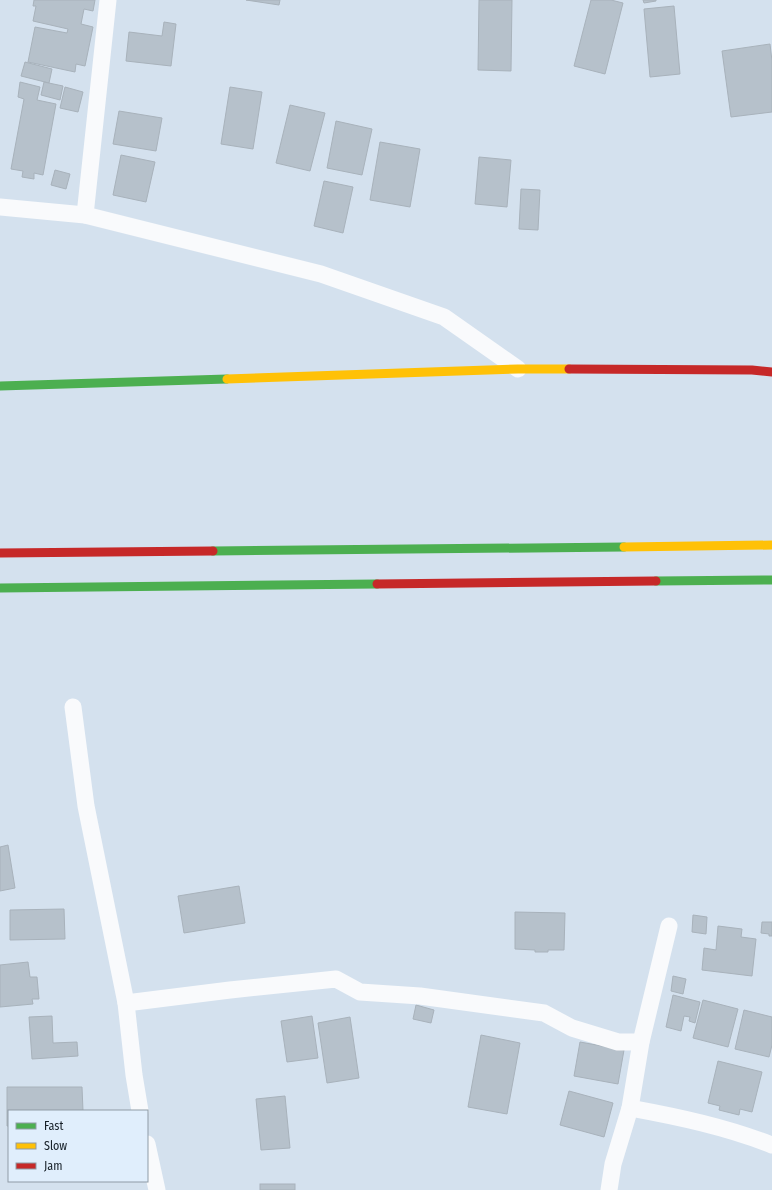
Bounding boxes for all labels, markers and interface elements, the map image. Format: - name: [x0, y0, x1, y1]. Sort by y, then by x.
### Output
- legend: [8, 1110, 148, 1182]
- text: Fast: [44, 1119, 63, 1133]
- text: Slow: [44, 1139, 67, 1153]
- text: Jam: [44, 1159, 62, 1173]

